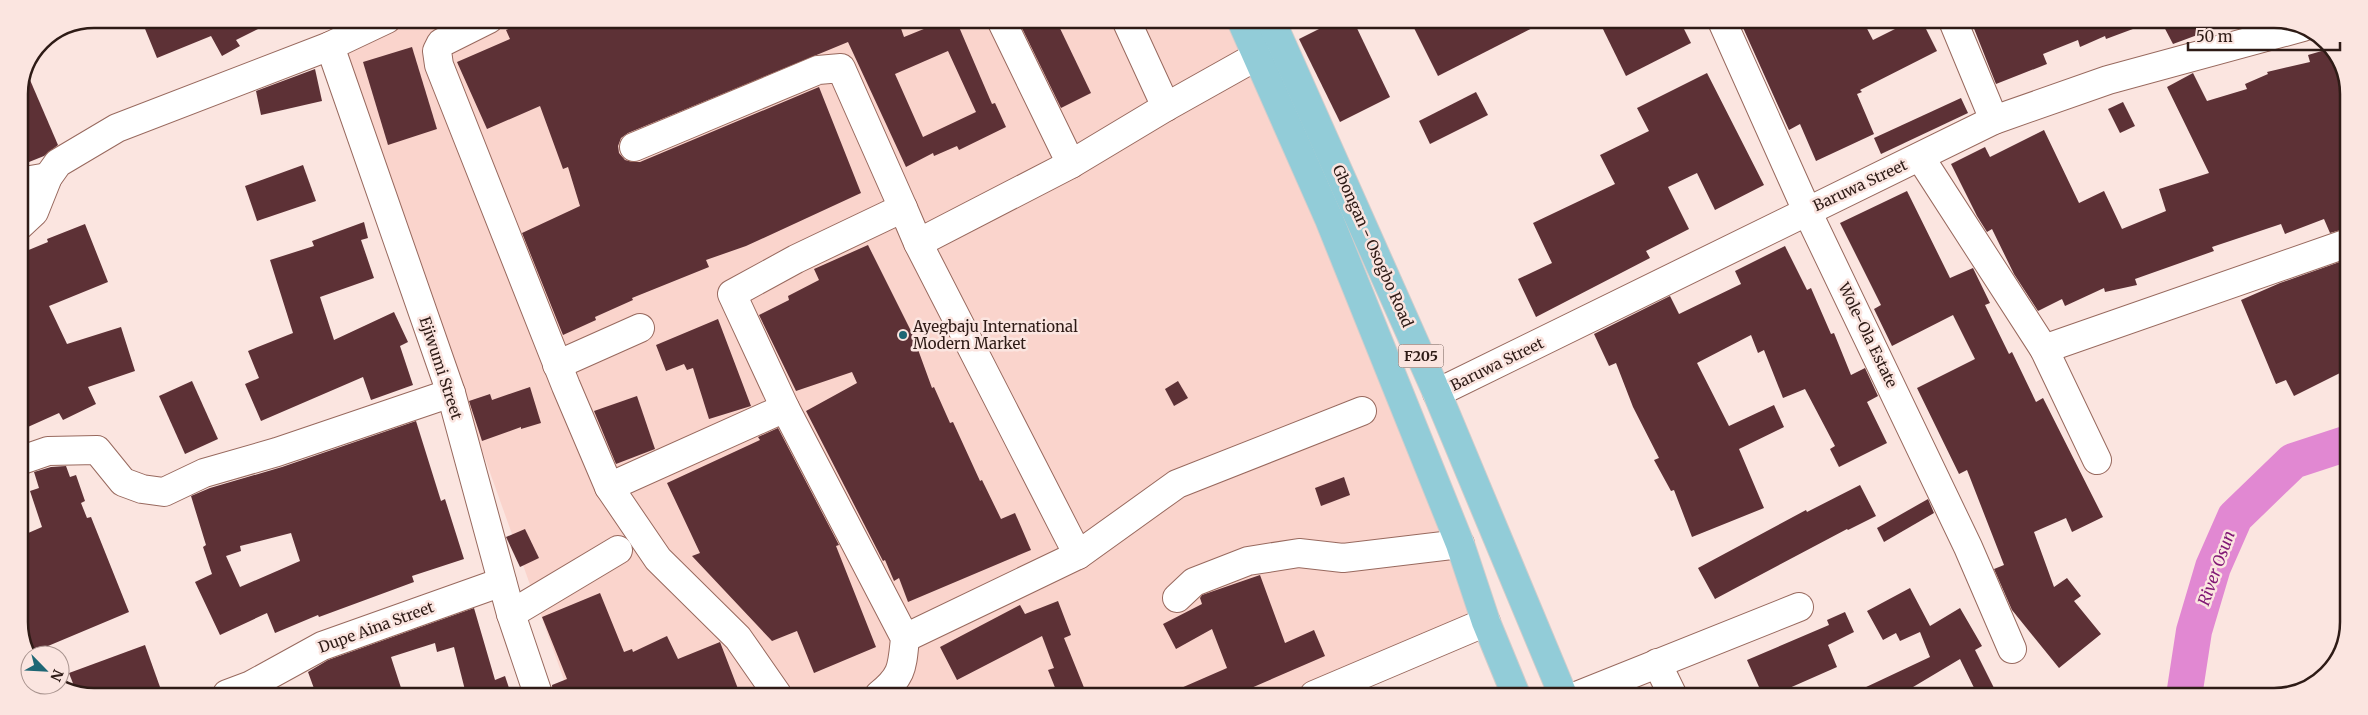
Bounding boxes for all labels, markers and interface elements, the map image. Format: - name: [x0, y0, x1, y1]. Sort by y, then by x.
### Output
- scale bar: [2188, 20, 2340, 52]
- text: 50 m: [2196, 27, 2233, 46]
- street label: Baruwa Street: [1810, 155, 1910, 215]
- street label: Gbongan - Osogbo Road: [1329, 162, 1417, 330]
- street label: Wole-Ola Estate: [1834, 278, 1902, 391]
- street label: Ejiwumi Street: [415, 314, 467, 422]
- place label: Ayegbaju International Modern Market: [912, 317, 1078, 353]
- marker: Ayegbaju International Modern Market: [897, 329, 909, 341]
- street label: Baruwa Street: [1447, 333, 1547, 395]
- road number: F205: [1398, 344, 1444, 368]
- water label: River Osun: [2193, 528, 2239, 608]
- street label: Dupe Aina Street: [316, 597, 437, 657]
- north arrow: [20, 645, 70, 695]
- text: N: [46, 667, 67, 684]

